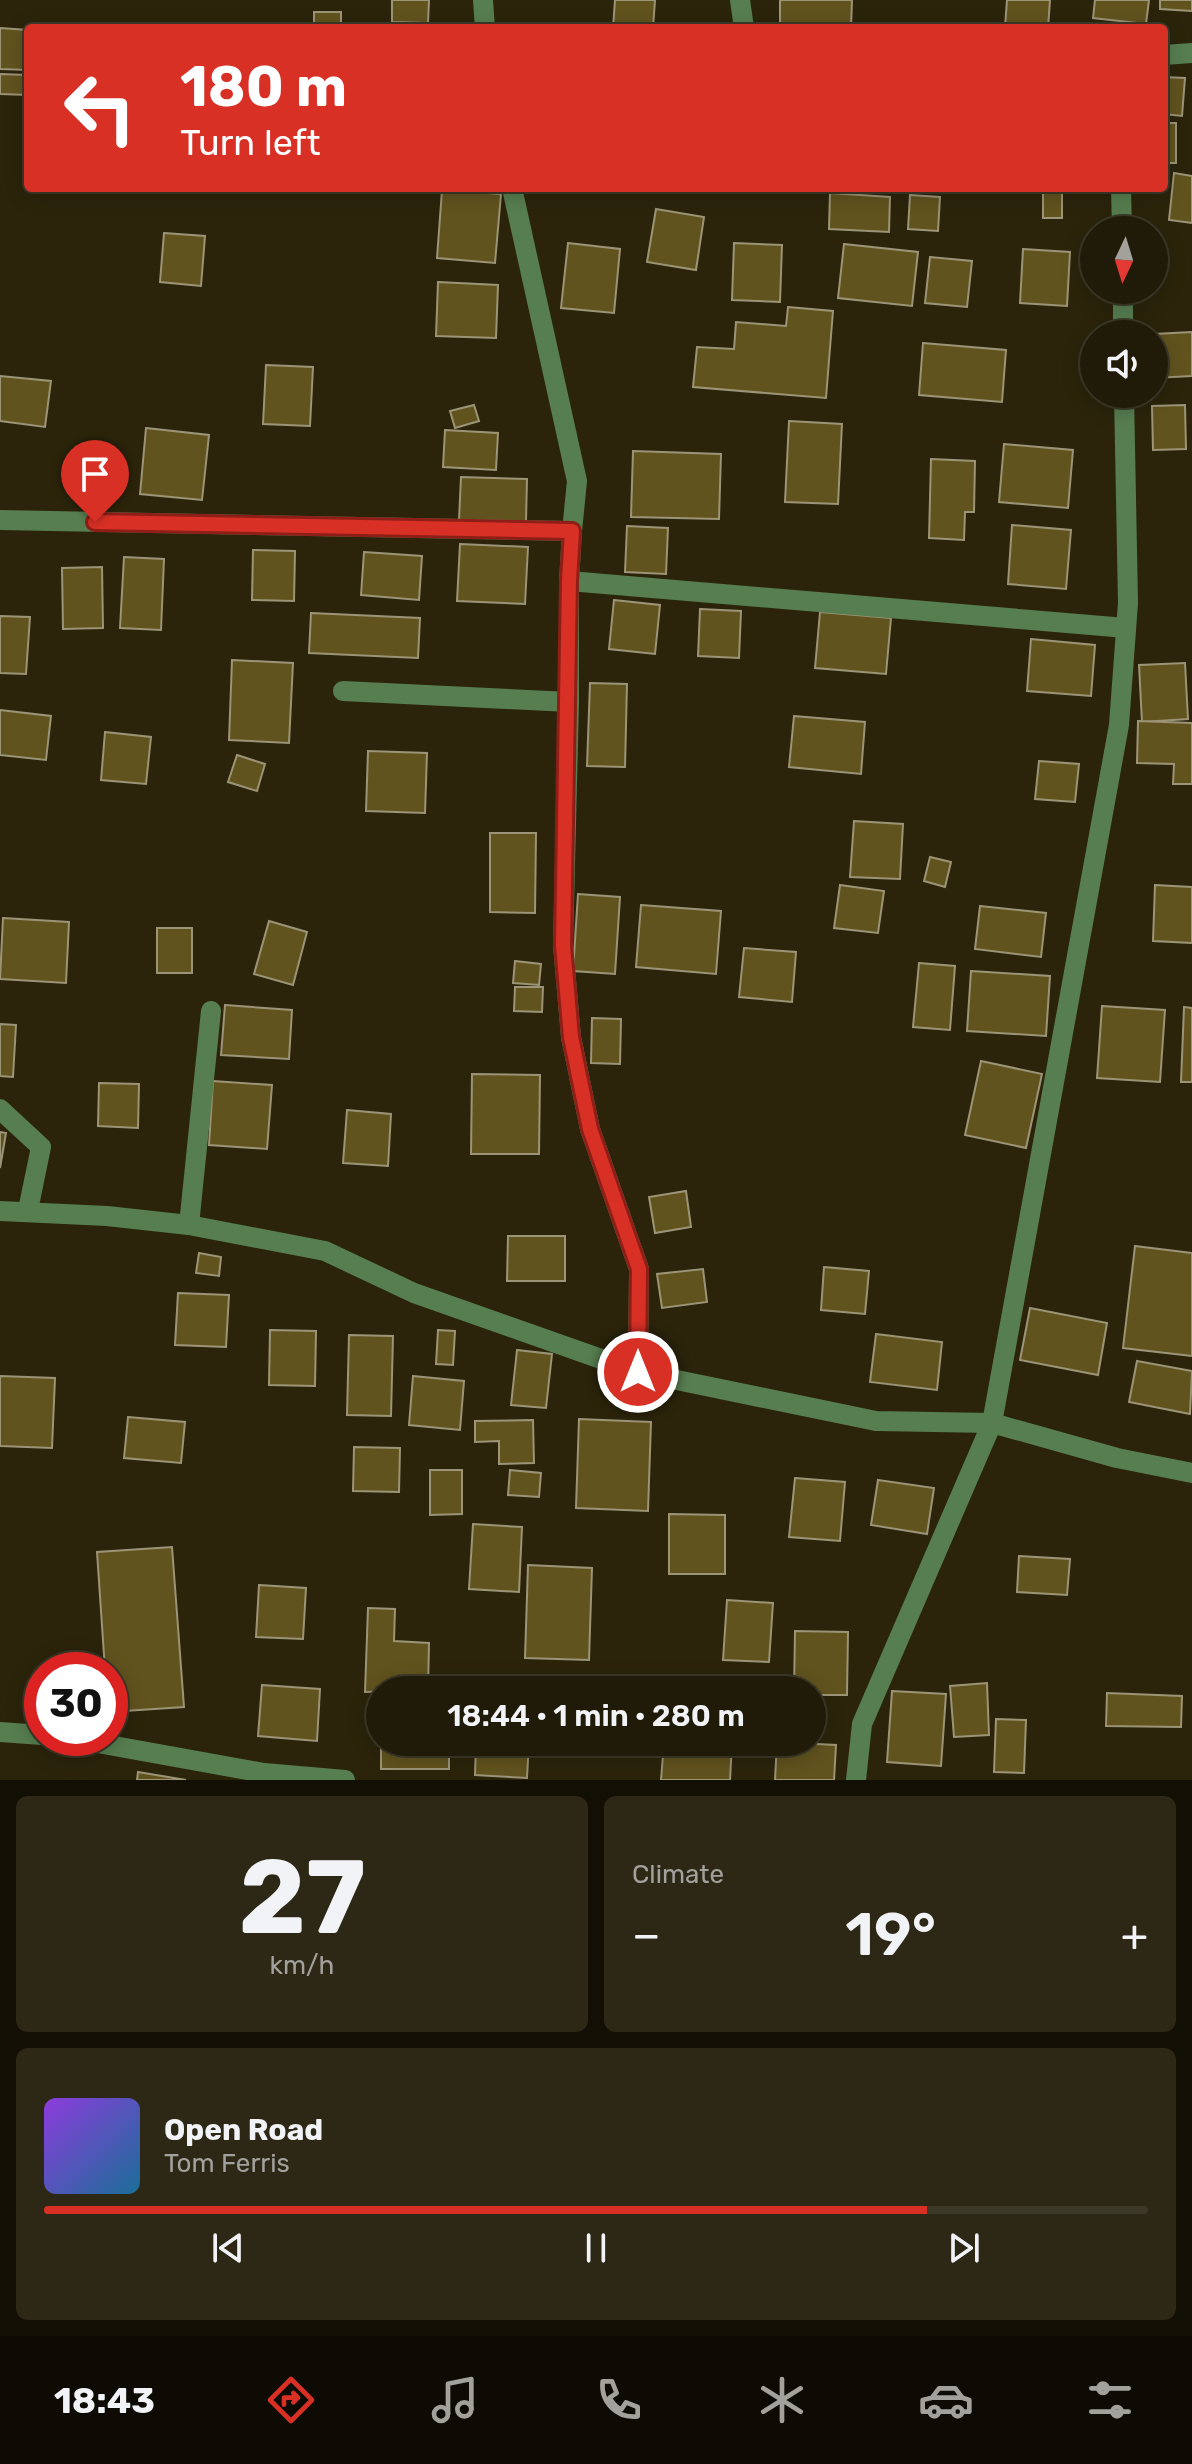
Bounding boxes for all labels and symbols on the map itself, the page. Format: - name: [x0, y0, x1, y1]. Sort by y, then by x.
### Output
- north arrow: [1080, 216, 1168, 304]
- pin: [61, 440, 129, 522]
- position arrow: [596, 1330, 680, 1414]
- speed limit sign: 30: [24, 1652, 128, 1756]

